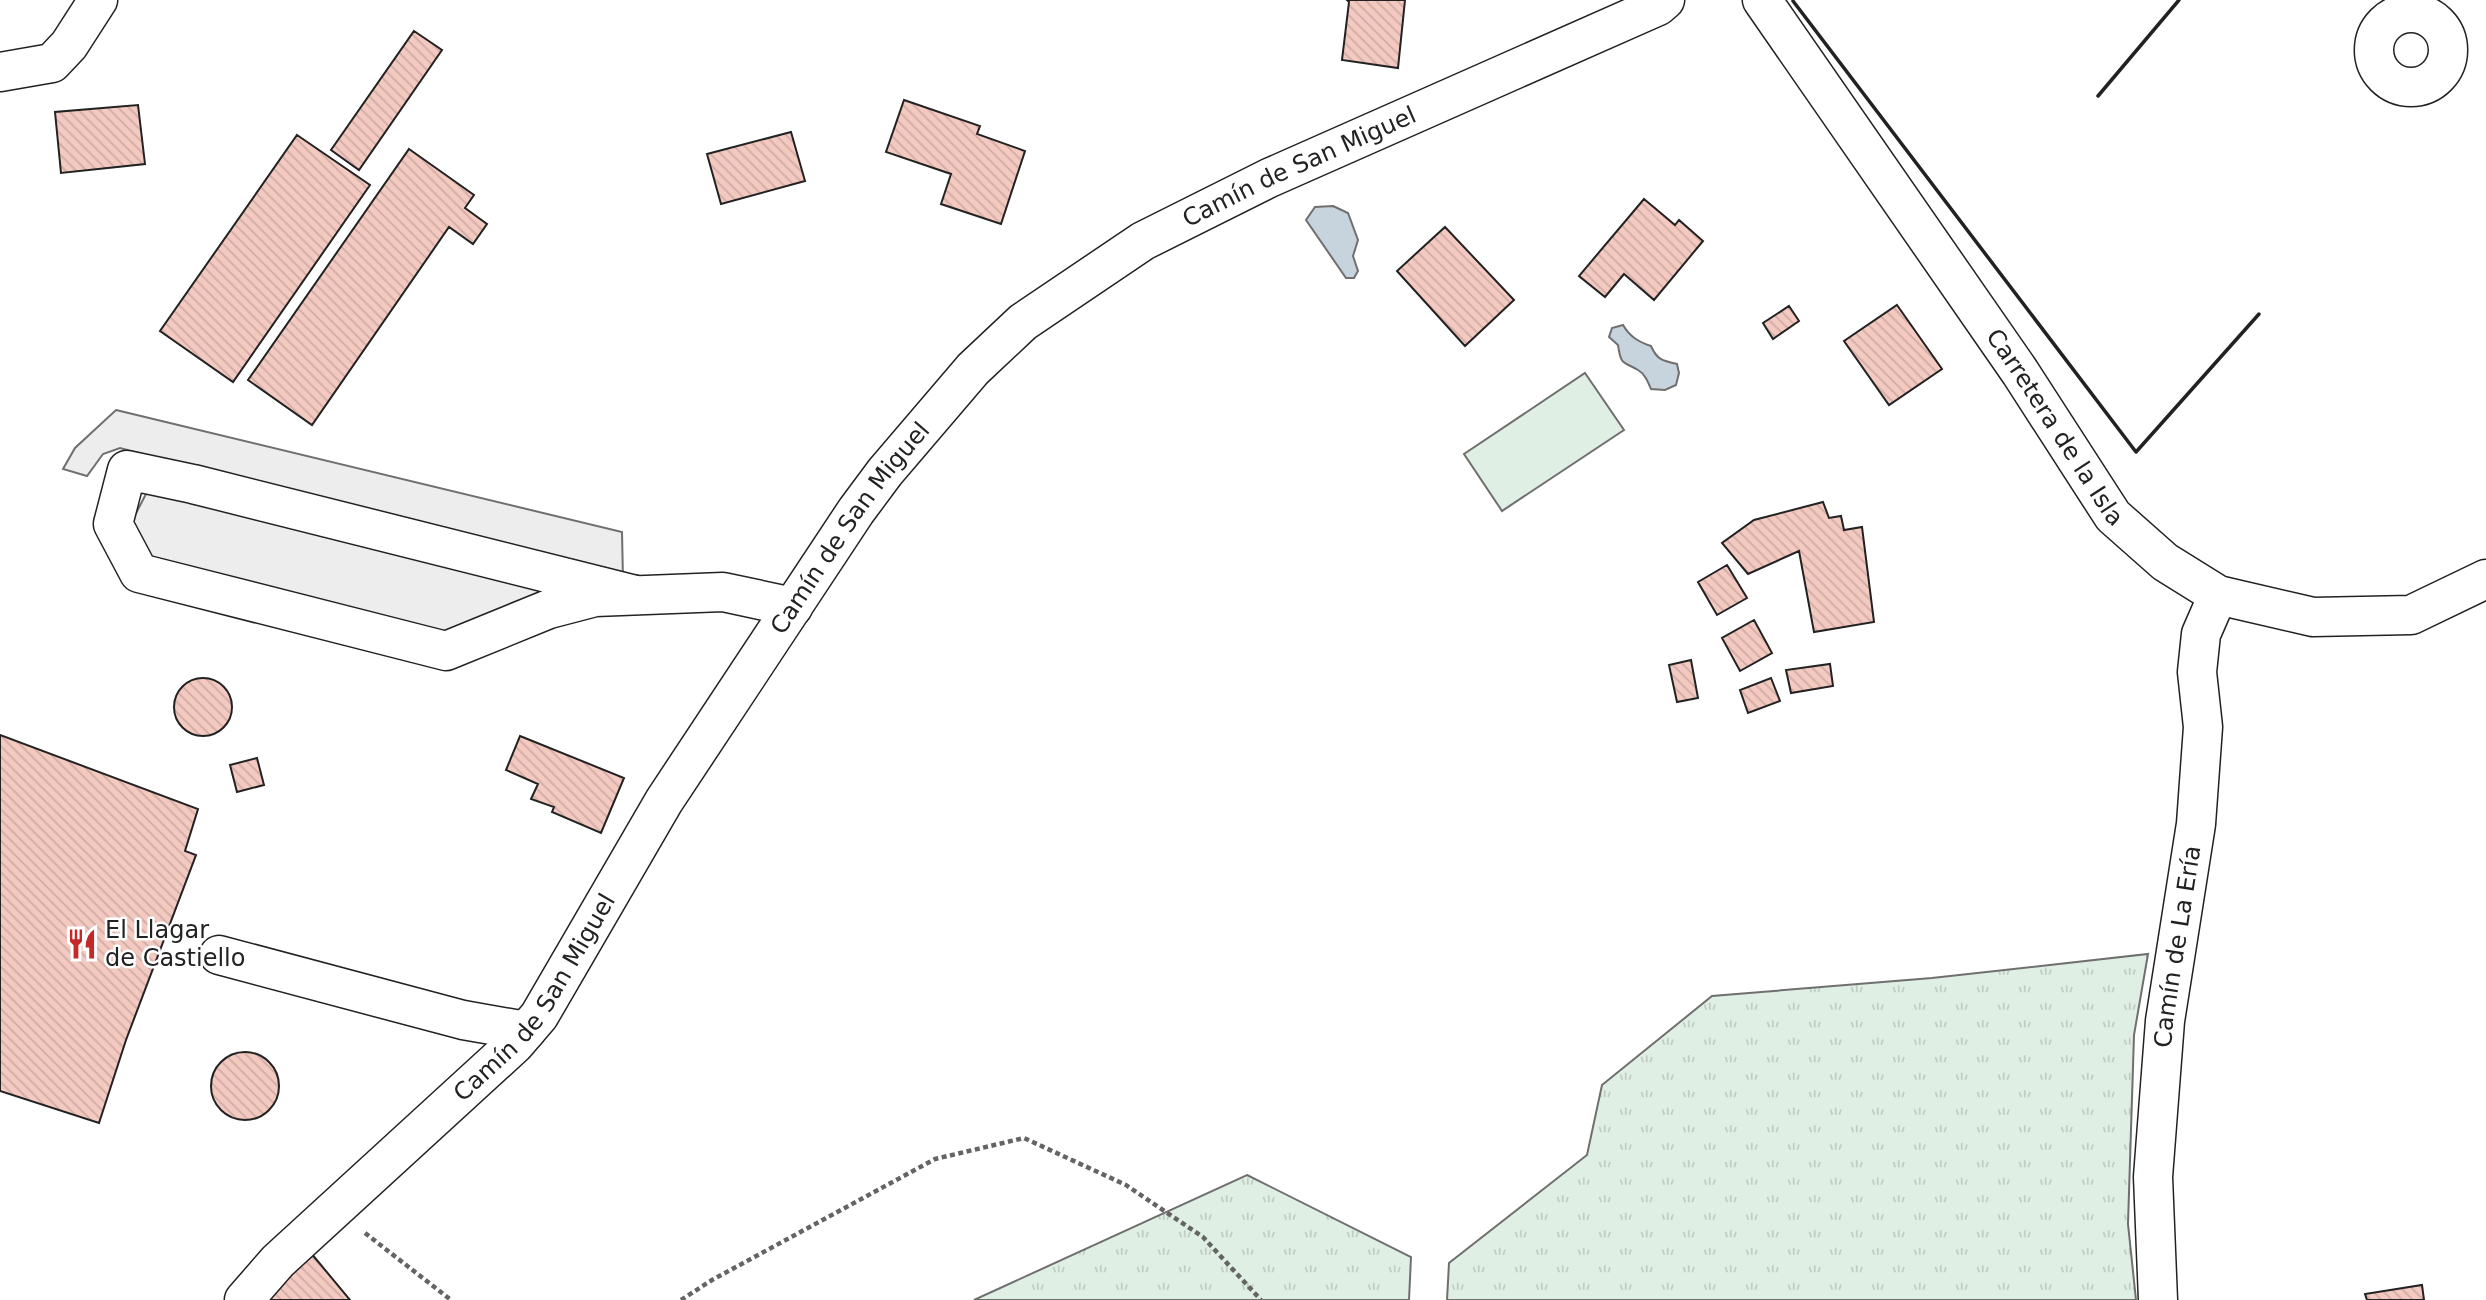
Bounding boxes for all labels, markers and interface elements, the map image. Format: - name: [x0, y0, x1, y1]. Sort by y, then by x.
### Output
- street label: Camín de San Miguel: [1178, 101, 1420, 233]
- street label: Carretera de la Isla: [1980, 324, 2129, 532]
- street label: Camín de San Miguel: [765, 417, 935, 639]
- street label: Camín de La Ería: [2149, 843, 2206, 1049]
- street label: Camín de San Miguel: [448, 889, 621, 1107]
- place label: El Llagar de Castiello: [105, 916, 245, 972]
- restaurant icon: El Llagar de Castiello: [65, 927, 99, 961]

